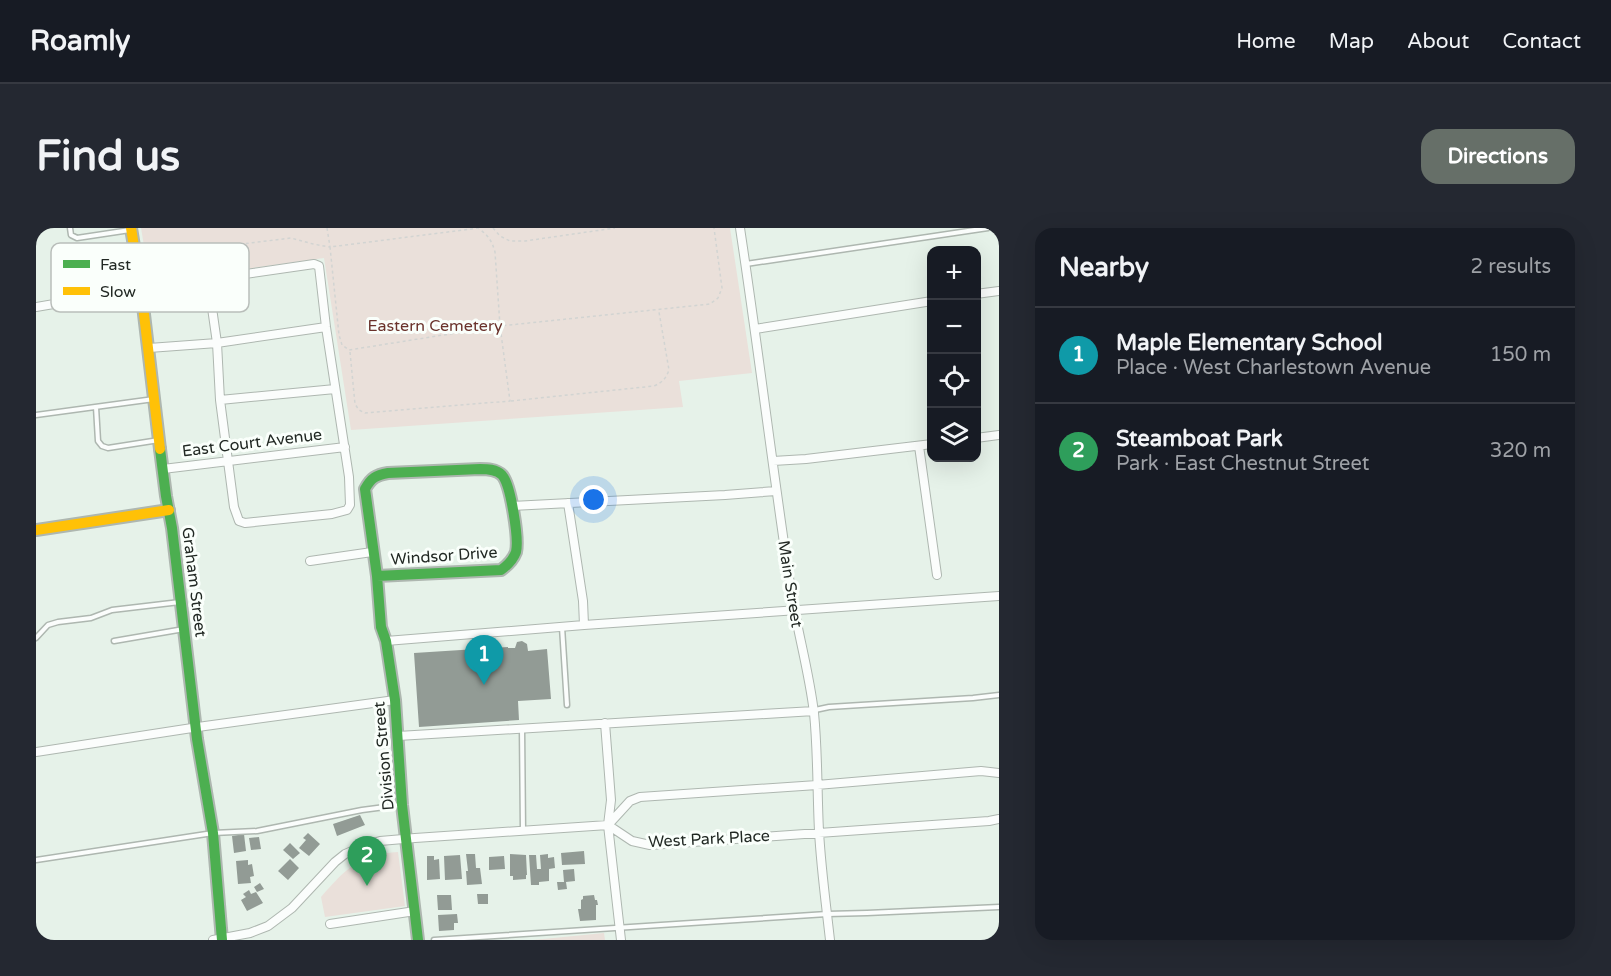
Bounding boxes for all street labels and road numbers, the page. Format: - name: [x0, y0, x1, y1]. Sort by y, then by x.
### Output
- street label: East Court Avenue: [181, 424, 323, 462]
- street label: Graham Street: [177, 526, 211, 638]
- street label: Main Street: [773, 539, 807, 629]
- street label: Windsor Drive: [390, 542, 498, 570]
- street label: Division Street: [369, 701, 399, 811]
- street label: West Park Place: [648, 826, 770, 852]

